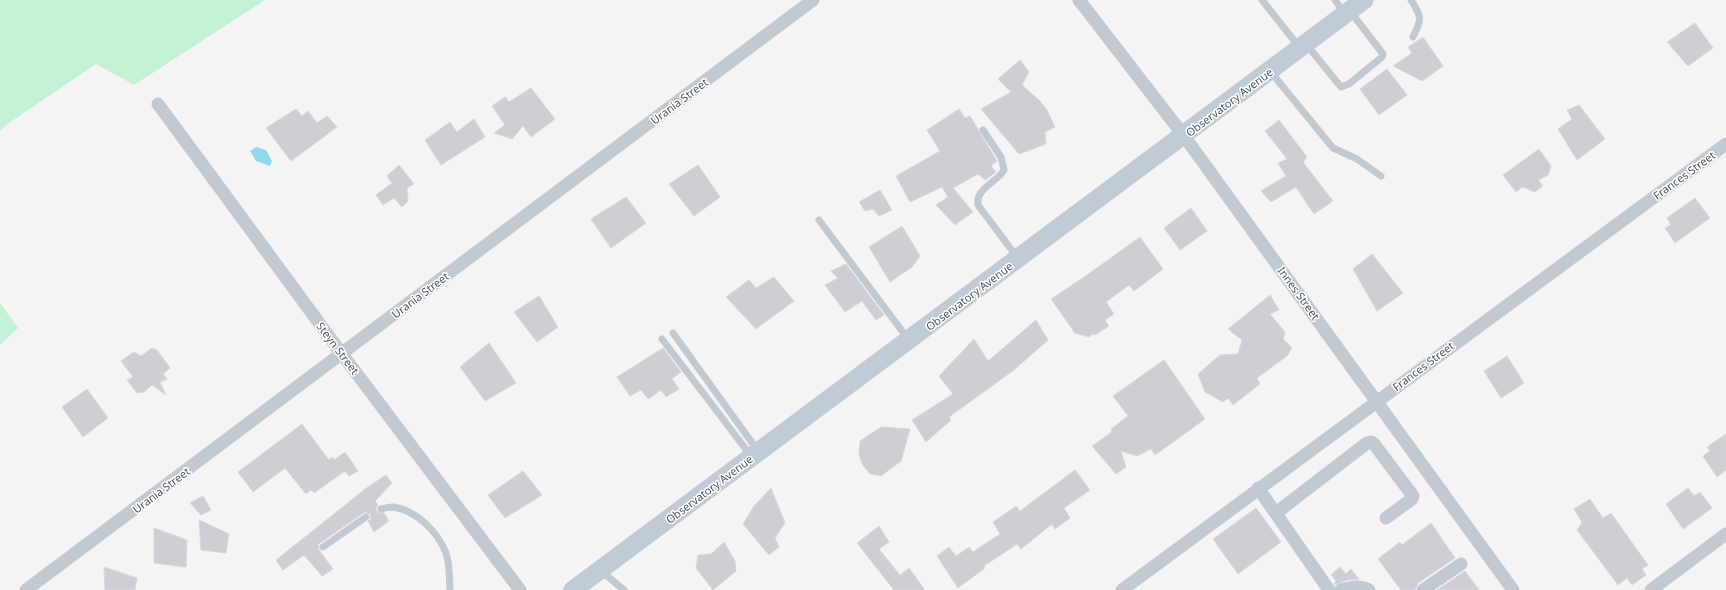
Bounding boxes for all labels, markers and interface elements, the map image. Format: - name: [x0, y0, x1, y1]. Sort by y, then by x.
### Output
- street label: Observatory Avenue: [1182, 64, 1276, 140]
- street label: Urania Street: [647, 75, 711, 127]
- street label: Frances Street: [1650, 147, 1718, 203]
- street label: Observatory Avenue: [922, 258, 1016, 334]
- street label: Innes Street: [1275, 263, 1323, 323]
- street label: Urania Street: [388, 269, 452, 321]
- street label: Steyn Street: [313, 319, 363, 377]
- street label: Frances Street: [1389, 338, 1457, 394]
- street label: Observatory Avenue: [662, 451, 756, 527]
- street label: Urania Street: [129, 464, 193, 516]

